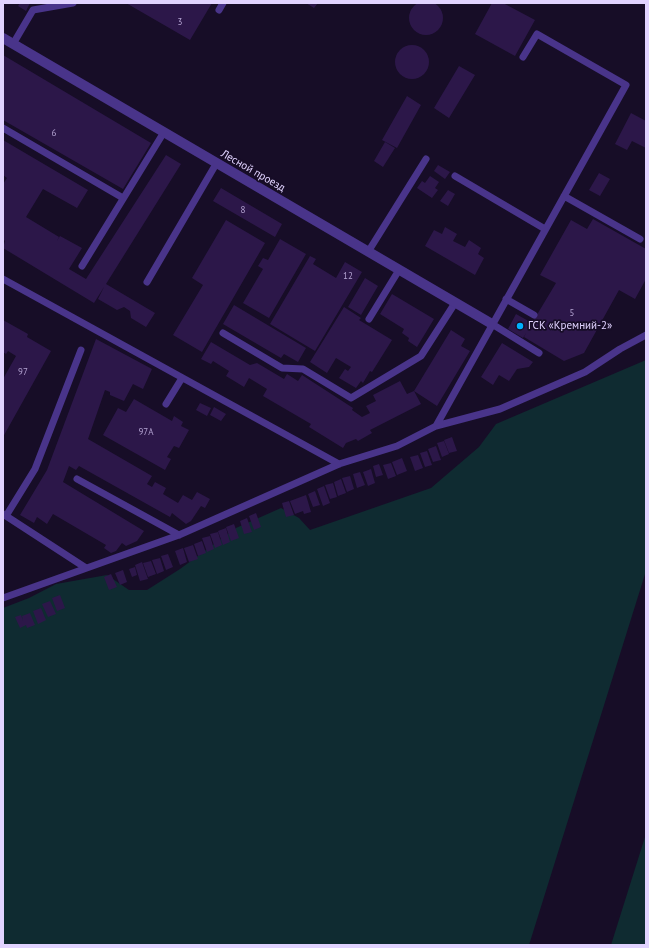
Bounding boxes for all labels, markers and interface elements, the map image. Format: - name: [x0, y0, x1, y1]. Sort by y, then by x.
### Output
- house number: 3: [178, 17, 182, 27]
- house number: 6: [52, 128, 56, 138]
- street label: Лесной проезд: [218, 147, 288, 195]
- house number: 8: [241, 205, 245, 215]
- house number: 12: [343, 271, 353, 281]
- house number: 5: [570, 308, 574, 318]
- place label: ГСК «Кремний-2»: [528, 319, 612, 333]
- marker: ГСК «Кремний-2»: [515, 321, 525, 331]
- house number: 97: [18, 367, 28, 377]
- house number: 97А: [138, 427, 154, 437]

